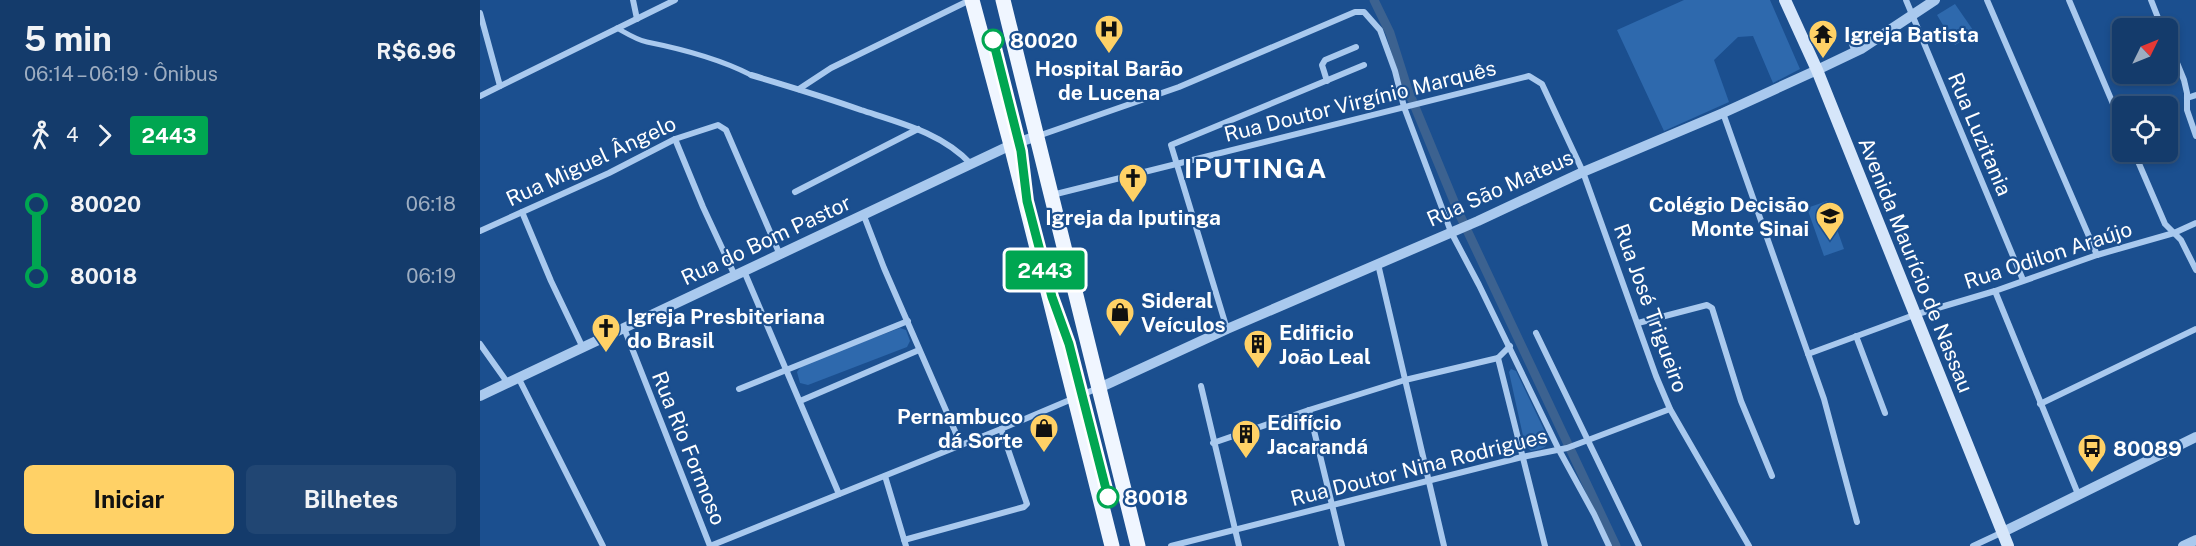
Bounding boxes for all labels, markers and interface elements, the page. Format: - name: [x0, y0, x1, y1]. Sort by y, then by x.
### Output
- hospital icon: Hospital Barão de Lucena: [1093, 13, 1125, 55]
- temple icon: Igreja Batista: [1807, 18, 1839, 60]
- north arrow: [2112, 18, 2178, 84]
- map controls: [2112, 18, 2178, 162]
- text: 5 min: [24, 20, 112, 58]
- place label: Igreja Batista: [1844, 22, 1979, 47]
- place label: 80020: [1010, 28, 1078, 53]
- marker: 80020: [982, 29, 1004, 51]
- text: R$6.96: [376, 38, 456, 64]
- street label: Rua Doutor Virgínio Marquês: [1222, 55, 1498, 147]
- place label: Hospital Barão de Lucena: [1035, 56, 1183, 105]
- text: 06:14 – 06:19 · Ônibus: [24, 62, 218, 86]
- street label: Rua Luzitania: [1943, 69, 2017, 199]
- button: locate: [2112, 96, 2178, 162]
- street label: Rua Miguel Ângelo: [502, 111, 680, 211]
- icon: walk: [24, 119, 57, 152]
- icon: forward: [88, 119, 121, 152]
- text: 4: [66, 123, 79, 147]
- text: 2443: [142, 123, 196, 148]
- street label: Avenida Maurício de Nassau: [1853, 134, 1979, 396]
- street label: Rua São Mateus: [1423, 145, 1577, 231]
- district label: IPUTINGA: [1184, 152, 1328, 184]
- church icon: Igreja da Iputinga: [1117, 162, 1149, 204]
- street label: Rua do Bom Pastor: [677, 190, 855, 290]
- text: 80020: [70, 191, 141, 217]
- text: 06:18: [406, 192, 456, 216]
- place label: Colégio Decisão Monte Sinai: [1649, 192, 1809, 241]
- school or university icon: Colégio Decisão Monte Sinai: [1814, 200, 1846, 242]
- place label: Igreja da Iputinga: [1045, 205, 1221, 230]
- street label: Rua Odilon Araújo: [1961, 216, 2135, 294]
- street label: Rua José Trigueiro: [1609, 220, 1693, 396]
- line badge: 2443: [1003, 250, 1087, 290]
- text: 2443: [1018, 258, 1072, 283]
- text: 80018: [70, 263, 137, 289]
- text: 06:19: [406, 264, 456, 288]
- place label: Sideral Veículos: [1141, 288, 1226, 337]
- shop icon: Sideral Veículos: [1104, 296, 1136, 338]
- place label: Igreja Presbiteriana do Brasil: [627, 304, 825, 353]
- church icon: Igreja Presbiteriana do Brasil: [590, 312, 622, 354]
- place label: Edificio João Leal: [1279, 320, 1371, 369]
- building icon: Edificio João Leal: [1242, 328, 1274, 370]
- street label: Rua Rio Formoso: [647, 367, 731, 529]
- place label: Pernambuco dá Sorte: [897, 404, 1023, 453]
- place label: Edifício Jacarandá: [1267, 410, 1368, 459]
- shop icon: Pernambuco dá Sorte: [1028, 412, 1060, 454]
- building icon: Edifício Jacarandá: [1230, 418, 1262, 460]
- street label: Rua Doutor Nina Rodrigues: [1288, 423, 1550, 511]
- bus stop icon: 80089: [2076, 432, 2108, 474]
- place label: 80089: [2113, 436, 2182, 461]
- button: Iniciar: [24, 465, 234, 534]
- button: Bilhetes: [246, 465, 456, 534]
- place label: 80018: [1124, 485, 1188, 510]
- marker: 80018: [1097, 486, 1119, 508]

